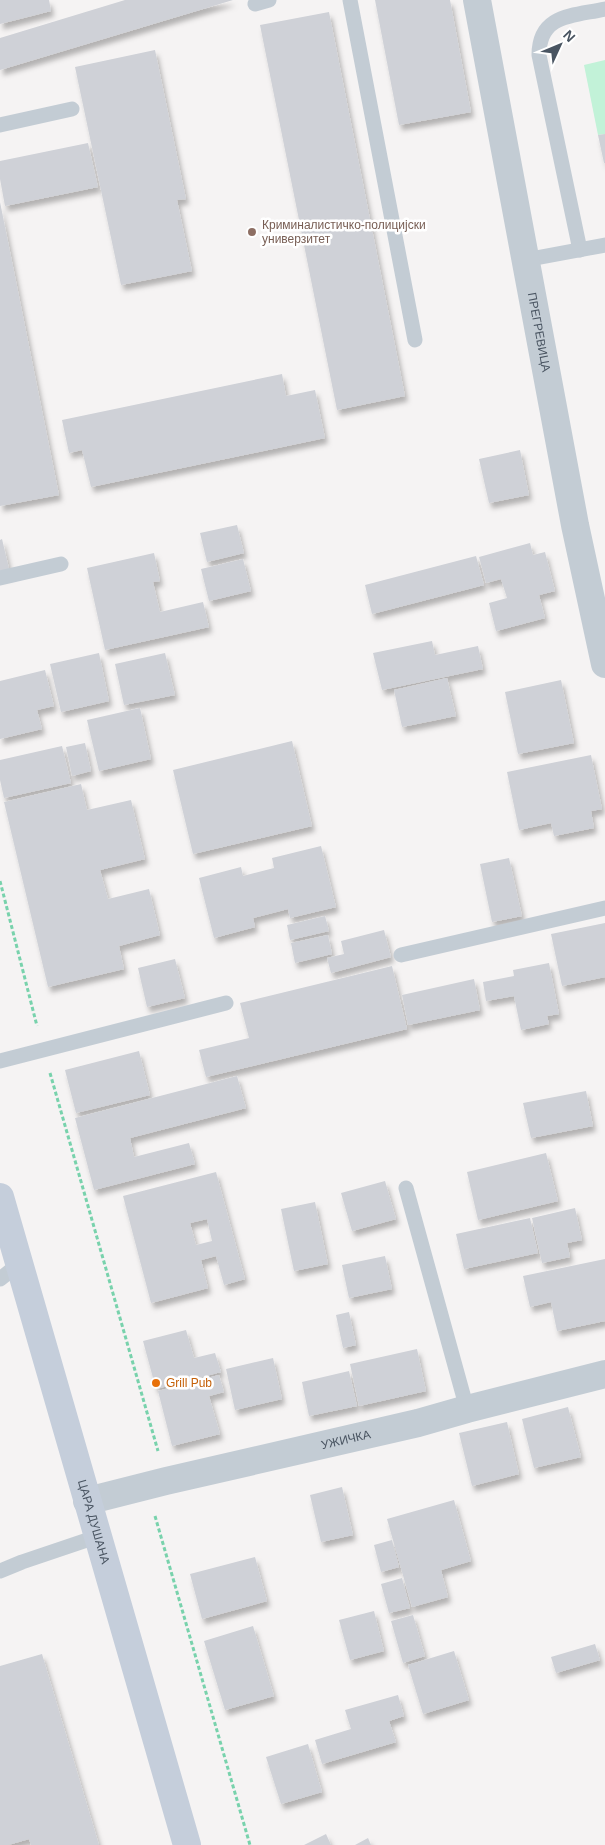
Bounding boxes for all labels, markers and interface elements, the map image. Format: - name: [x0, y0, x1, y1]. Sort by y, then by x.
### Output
- north arrow: [535, 20, 585, 70]
- text: N: [560, 27, 579, 45]
- place label: Криминалистичко-полицијски универзитет: [262, 218, 426, 246]
- marker: Криминалистичко-полицијски универзитет: [246, 226, 258, 238]
- street label: ПРЕГРЕВИЦА: [525, 291, 553, 373]
- place label: Grill Pub: [166, 1376, 212, 1390]
- marker: Grill Pub: [150, 1377, 162, 1389]
- street label: УЖИЧКА: [320, 1427, 372, 1452]
- street label: ЦАРА ДУШАНА: [75, 1478, 113, 1566]

